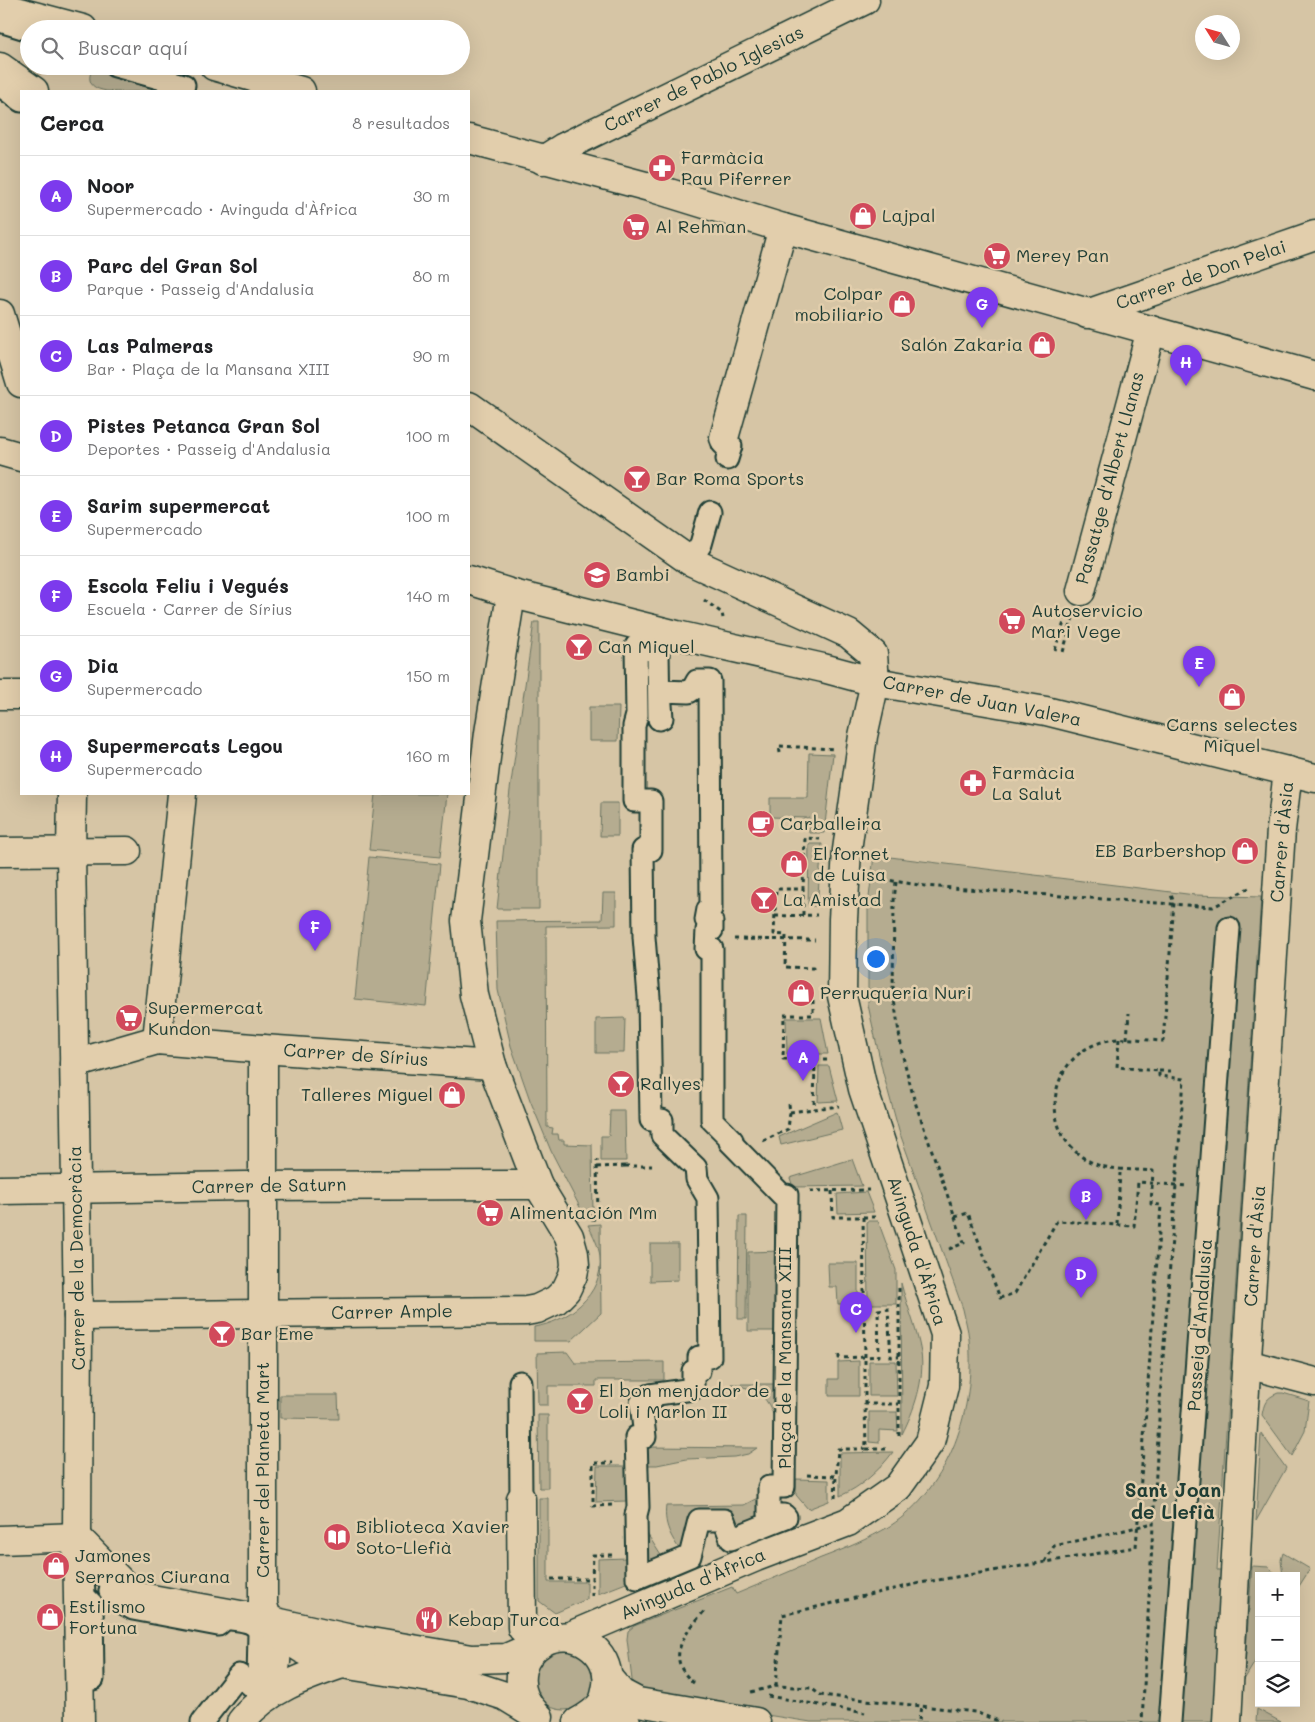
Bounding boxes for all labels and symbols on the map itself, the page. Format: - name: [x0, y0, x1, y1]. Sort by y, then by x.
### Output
- north arrow: [1195, 15, 1240, 60]
- street label: Carrer de Pablo Iglesias: [600, 19, 807, 137]
- place label: Farmàcia Pau Piferrer: [681, 145, 792, 190]
- pharmacy icon: Farmàcia Pau Piferrer: [647, 153, 677, 183]
- shop icon: Lajpal: [848, 201, 878, 231]
- place label: Lajpal: [882, 203, 936, 227]
- supermarket icon: Al Rehman: [621, 212, 651, 242]
- place label: Al Rehman: [655, 214, 746, 238]
- street label: Carrer de Don Pelai: [1112, 234, 1289, 314]
- supermarket icon: Merey Pan: [982, 241, 1012, 271]
- place label: Merey Pan: [1016, 243, 1109, 267]
- place label: Colpar mobiliario: [795, 281, 883, 326]
- pin: G: [966, 287, 998, 328]
- shop icon: Colpar mobiliario: [887, 289, 917, 319]
- shop icon: Salón Zakaria: [1027, 330, 1057, 360]
- place label: Salón Zakaria: [901, 332, 1023, 356]
- pin: H: [1170, 345, 1202, 386]
- street label: Passatge d'Albert Llanas: [1069, 369, 1149, 587]
- bar icon: Bar Roma Sports: [622, 464, 652, 494]
- place label: Bar Roma Sports: [656, 466, 804, 490]
- school or university icon: Bambi: [582, 560, 612, 590]
- place label: Bambi: [616, 562, 670, 586]
- place label: Autoservicio Mari Vege: [1031, 598, 1143, 643]
- supermarket icon: Autoservicio Mari Vege: [997, 606, 1027, 636]
- bar icon: Can Miquel: [564, 632, 594, 662]
- place label: Can Miquel: [598, 634, 695, 658]
- pin: E: [1183, 646, 1215, 687]
- street label: Carrer de Juan Valera: [881, 669, 1084, 731]
- shop icon: Carns selectes Miquel: [1217, 682, 1247, 712]
- place label: Carns selectes Miquel: [1166, 712, 1298, 757]
- place label: Farmàcia La Salut: [992, 760, 1075, 805]
- pharmacy icon: Farmàcia La Salut: [958, 768, 988, 798]
- street label: Carrer d'Àsia: [1264, 780, 1298, 903]
- cafe icon: Carballeira: [746, 809, 776, 839]
- place label: Carballeira: [780, 811, 882, 835]
- shop icon: EB Barbershop: [1230, 836, 1260, 866]
- place label: EB Barbershop: [1095, 838, 1226, 862]
- place label: El fornet de Luisa: [813, 841, 889, 886]
- shop icon: El fornet de Luisa: [779, 849, 809, 879]
- bar icon: La Amistad: [749, 885, 779, 915]
- place label: La Amistad: [783, 887, 881, 911]
- pin: F: [299, 910, 331, 951]
- your location: [863, 946, 889, 972]
- shop icon: Perruqueria Nuri: [786, 978, 816, 1008]
- place label: Perruqueria Nuri: [820, 980, 972, 1004]
- place label: Supermercat Kundon: [148, 995, 264, 1040]
- supermarket icon: Supermercat Kundon: [114, 1003, 144, 1033]
- street label: Carrer de Sírius: [283, 1037, 429, 1071]
- pin: A: [787, 1040, 819, 1081]
- bar icon: Rallyes: [606, 1069, 636, 1099]
- place label: Rallyes: [640, 1071, 701, 1095]
- shop icon: Talleres Miguel: [437, 1080, 467, 1110]
- place label: Talleres Miguel: [301, 1082, 433, 1106]
- street label: Carrer de la Democràcia: [62, 1146, 90, 1370]
- street label: Carrer de Saturn: [192, 1172, 346, 1198]
- street label: Avinguda d'Àfrica: [883, 1173, 953, 1328]
- pin: B: [1070, 1179, 1102, 1220]
- street label: Carrer d'Àsia: [1238, 1185, 1270, 1307]
- supermarket icon: Alimentación Mm: [475, 1198, 505, 1228]
- place label: Alimentación Mm: [509, 1200, 657, 1224]
- street label: Passeig d'Andalusia: [1181, 1238, 1217, 1412]
- street label: Plaça de la Mansana XIII: [772, 1247, 796, 1469]
- pin: D: [1065, 1257, 1097, 1298]
- pin: C: [840, 1292, 872, 1333]
- street label: Carrer Ample: [331, 1298, 453, 1324]
- bar icon: Bar Eme: [207, 1319, 237, 1349]
- place label: Bar Eme: [241, 1321, 314, 1345]
- street label: Carrer del Planeta Mart: [250, 1362, 274, 1578]
- place label: El bon menjador de Loli i Marlon II: [599, 1378, 770, 1423]
- bar icon: El bon menjador de Loli i Marlon II: [565, 1386, 595, 1416]
- district label: Sant Joan de Llefià: [1125, 1477, 1221, 1524]
- place label: Biblioteca Xavier Soto-Llefià: [356, 1514, 510, 1559]
- library icon: Biblioteca Xavier Soto-Llefià: [322, 1522, 352, 1552]
- street label: Avinguda d'Àfrica: [616, 1542, 769, 1625]
- place label: Jamones Serranos Ciurana: [75, 1543, 230, 1588]
- shop icon: Jamones Serranos Ciurana: [41, 1551, 71, 1581]
- place label: Estilismo Fortuna: [69, 1594, 146, 1639]
- shop icon: Estilismo Fortuna: [35, 1602, 65, 1632]
- restaurant icon: Kebap Turca: [414, 1605, 444, 1635]
- place label: Kebap Turca: [448, 1607, 560, 1631]

